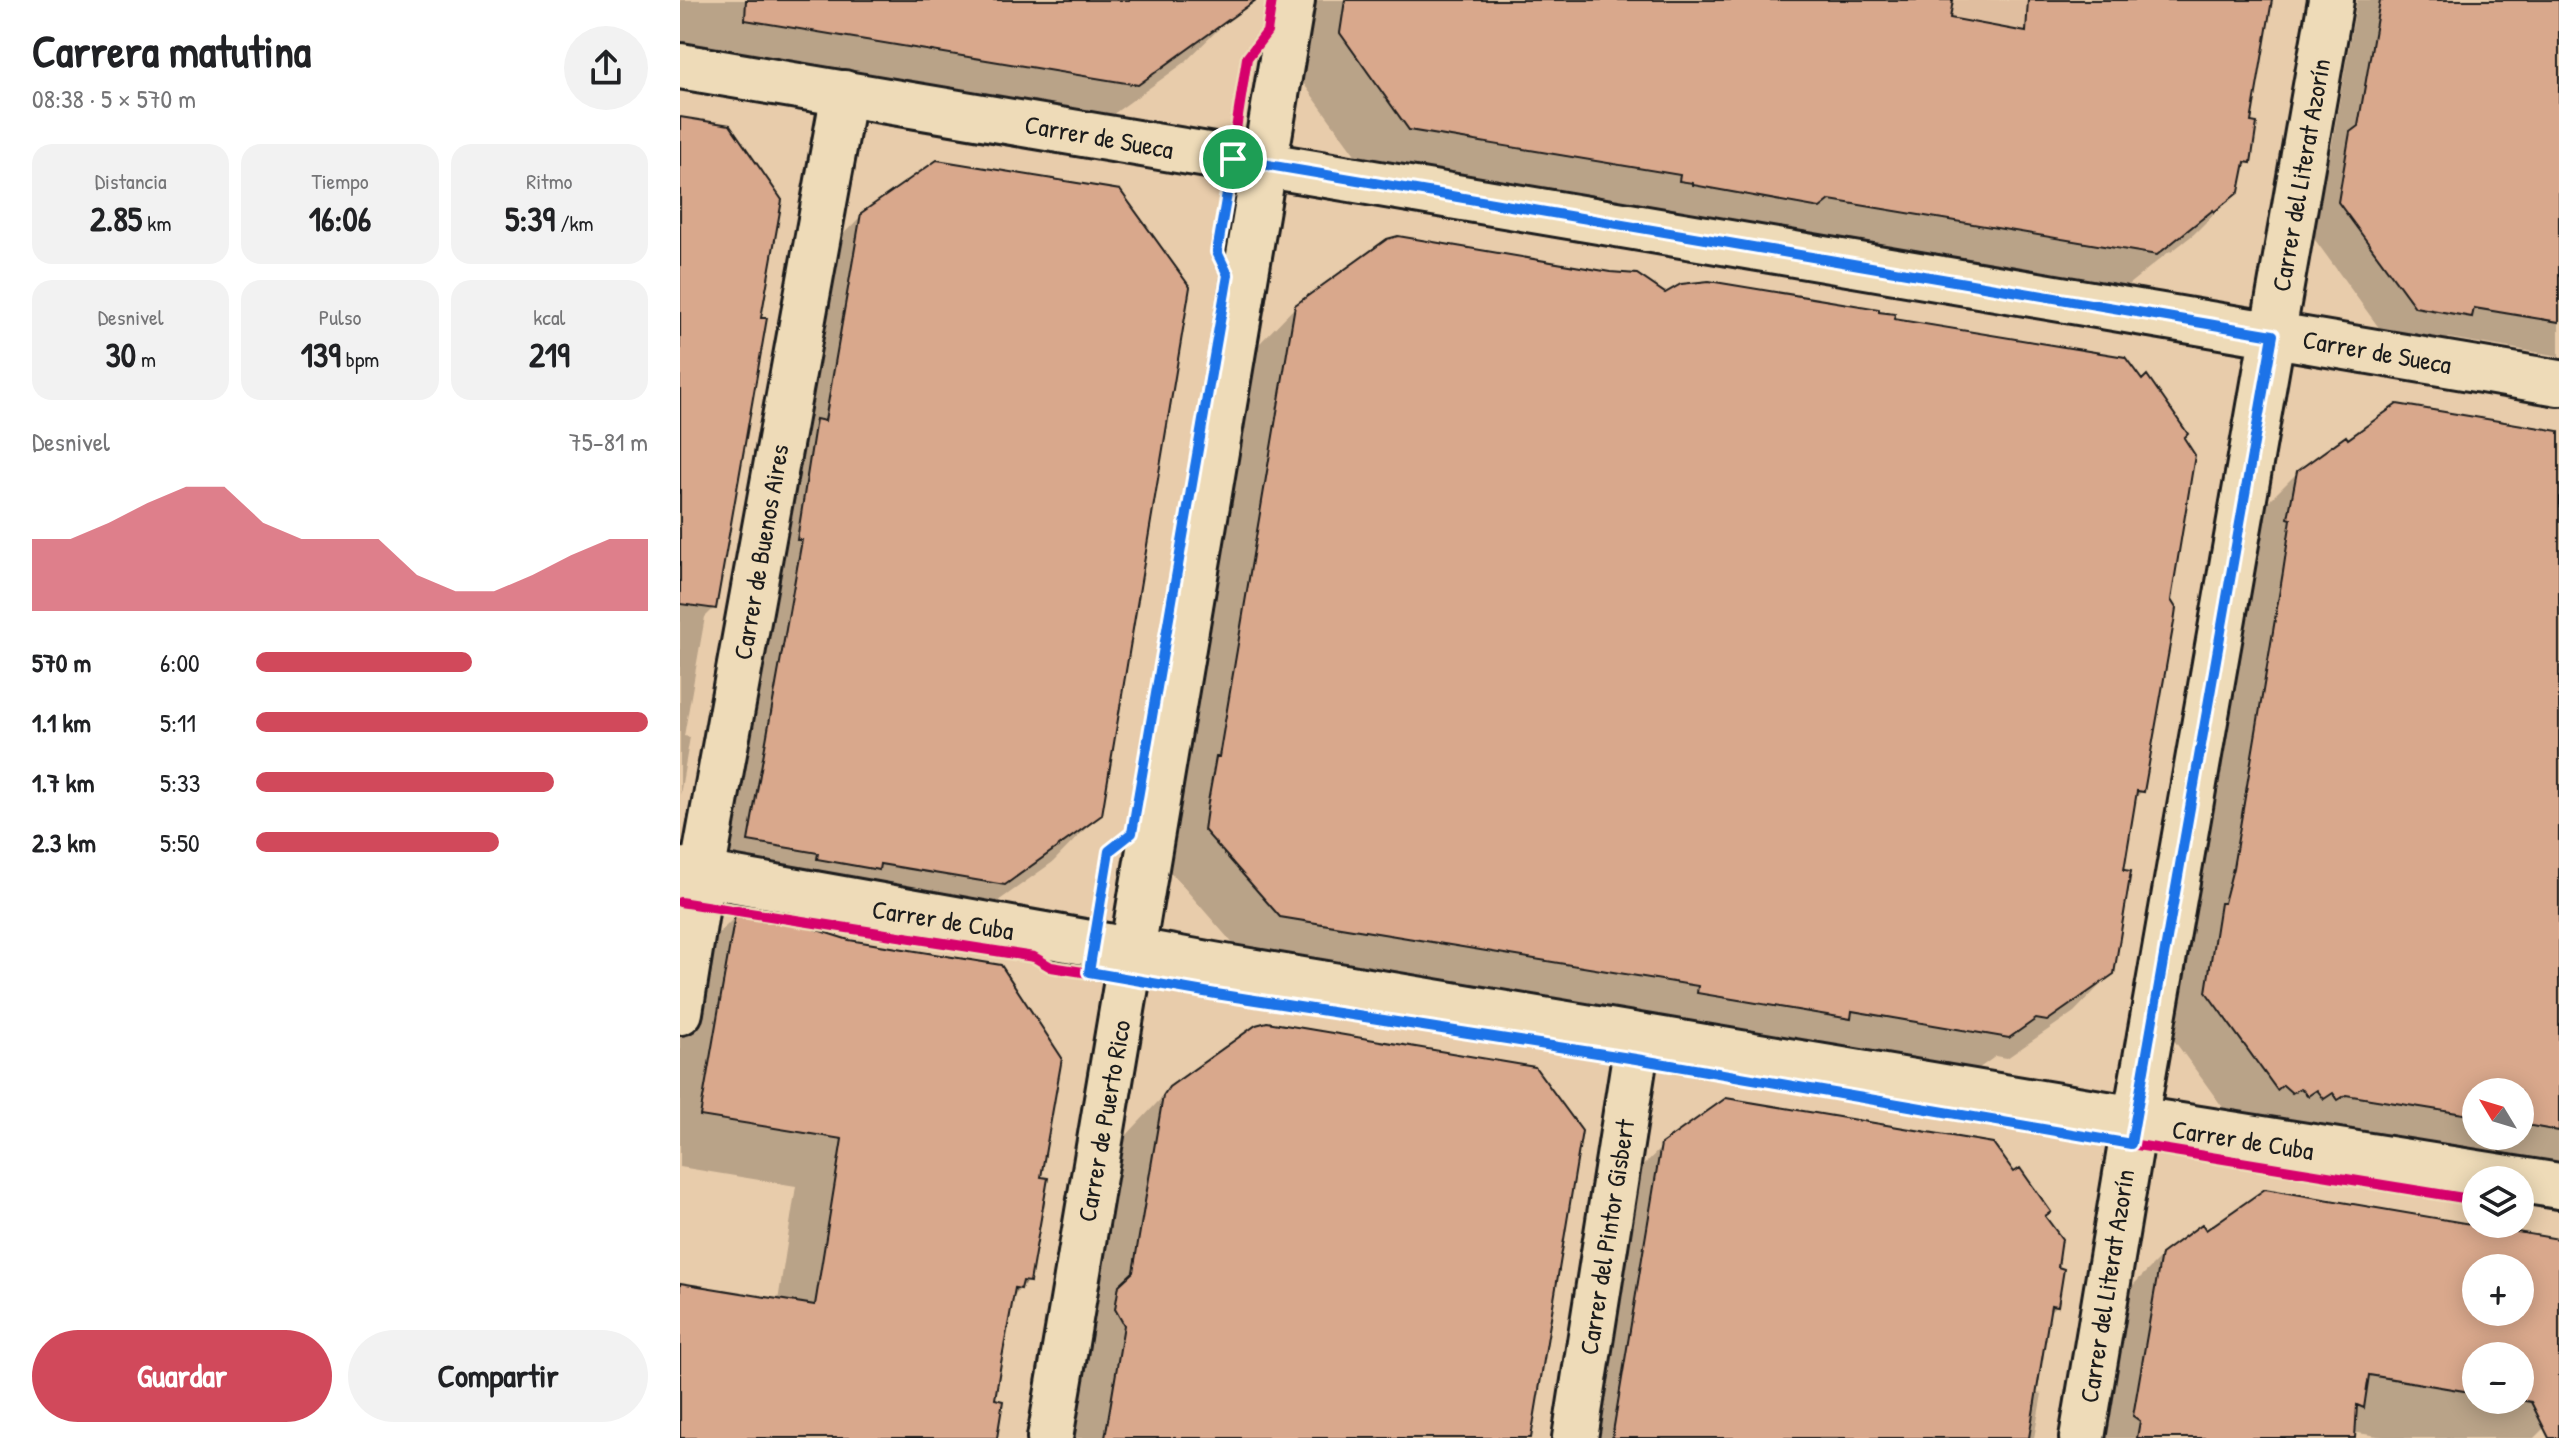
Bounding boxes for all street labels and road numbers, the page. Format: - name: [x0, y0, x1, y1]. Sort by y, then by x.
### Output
- street label: Carrer del Literat Azorín: [2263, 56, 2338, 294]
- street label: Carrer de Sueca: [1022, 106, 1176, 167]
- street label: Carrer de Sueca: [2300, 321, 2454, 382]
- street label: Carrer de Buenos Aires: [724, 441, 797, 662]
- street label: Carrer de Cuba: [870, 891, 1016, 948]
- street label: Carrer de Puerto Rico: [1069, 1017, 1138, 1224]
- street label: Carrer de Cuba: [2170, 1111, 2316, 1168]
- street label: Carrer del Pintor Gisbert: [1571, 1116, 1643, 1357]
- street label: Carrer del Literat Azorín: [2071, 1167, 2142, 1405]

